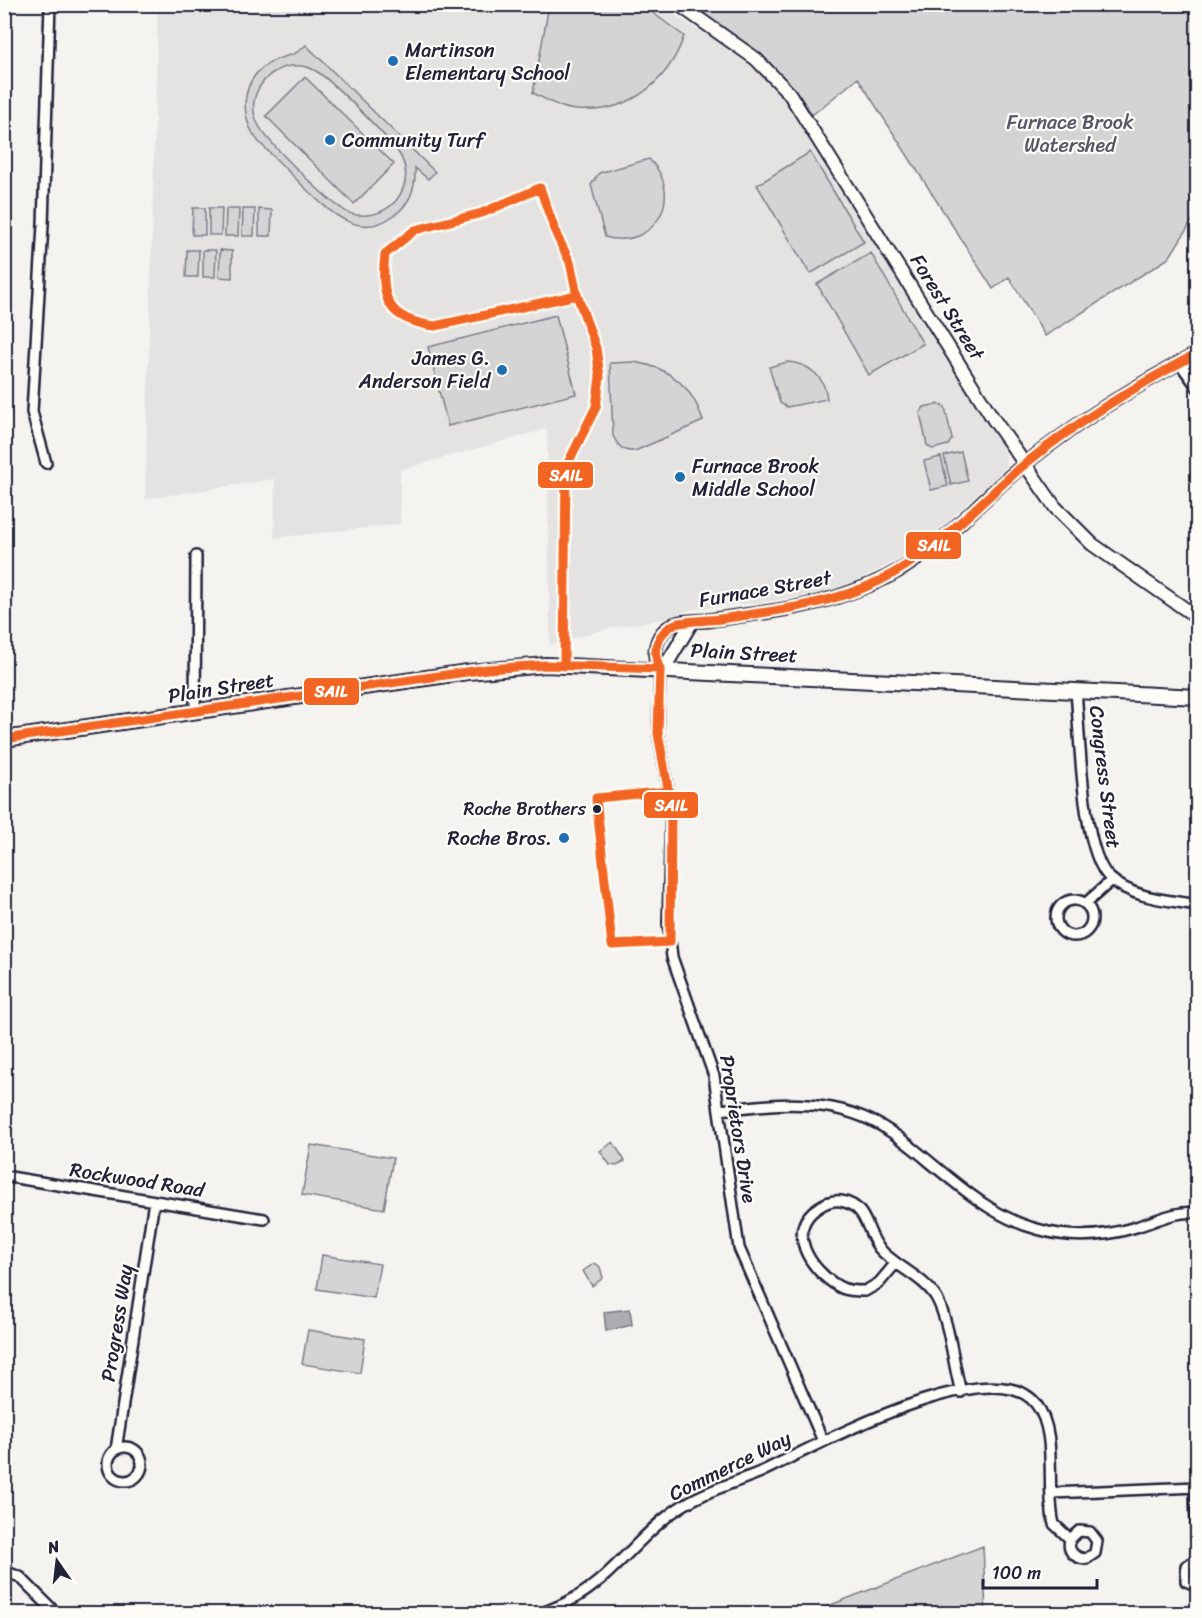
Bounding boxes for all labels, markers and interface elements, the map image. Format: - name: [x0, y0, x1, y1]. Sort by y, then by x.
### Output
- place label: Martinson Elementary School: [405, 33, 570, 91]
- marker: Martinson Elementary School: [386, 54, 400, 68]
- park label: Furnace Brook Watershed: [1006, 105, 1134, 163]
- place label: Community Turf: [342, 123, 487, 158]
- marker: Community Turf: [323, 133, 337, 147]
- street label: Forest Street: [900, 247, 994, 368]
- place label: James G. Anderson Field: [358, 341, 491, 399]
- marker: James G. Anderson Field: [495, 363, 509, 377]
- place label: Furnace Brook Middle School: [692, 449, 820, 507]
- line badge: SAIL: [537, 461, 594, 489]
- text: SAIL: [549, 461, 583, 490]
- marker: Furnace Brook Middle School: [673, 470, 687, 484]
- line badge: SAIL: [905, 531, 962, 560]
- text: SAIL: [917, 531, 951, 560]
- street label: Furnace Street: [696, 560, 835, 618]
- street label: Plain Street: [690, 633, 799, 673]
- street label: Plain Street: [165, 662, 277, 714]
- line badge: SAIL: [303, 677, 360, 706]
- text: SAIL: [314, 677, 348, 706]
- street label: Congress Street: [1079, 704, 1131, 851]
- line badge: SAIL: [643, 791, 699, 819]
- text: SAIL: [654, 791, 688, 820]
- place label: Roche Brothers: [464, 793, 587, 825]
- marker: Roche Brothers: [591, 803, 603, 815]
- place label: Roche Bros.: [448, 821, 552, 856]
- marker: Roche Bros.: [557, 831, 571, 845]
- street label: Proprietors Drive: [709, 1052, 767, 1206]
- street label: Rockwood Road: [67, 1152, 208, 1208]
- street label: Progress Way: [90, 1261, 144, 1384]
- street label: Commerce Way: [663, 1421, 798, 1511]
- north arrow: [27, 1531, 87, 1591]
- text: N: [44, 1531, 63, 1563]
- scale bar: [983, 1552, 1097, 1590]
- text: 100 m: [992, 1557, 1041, 1589]

